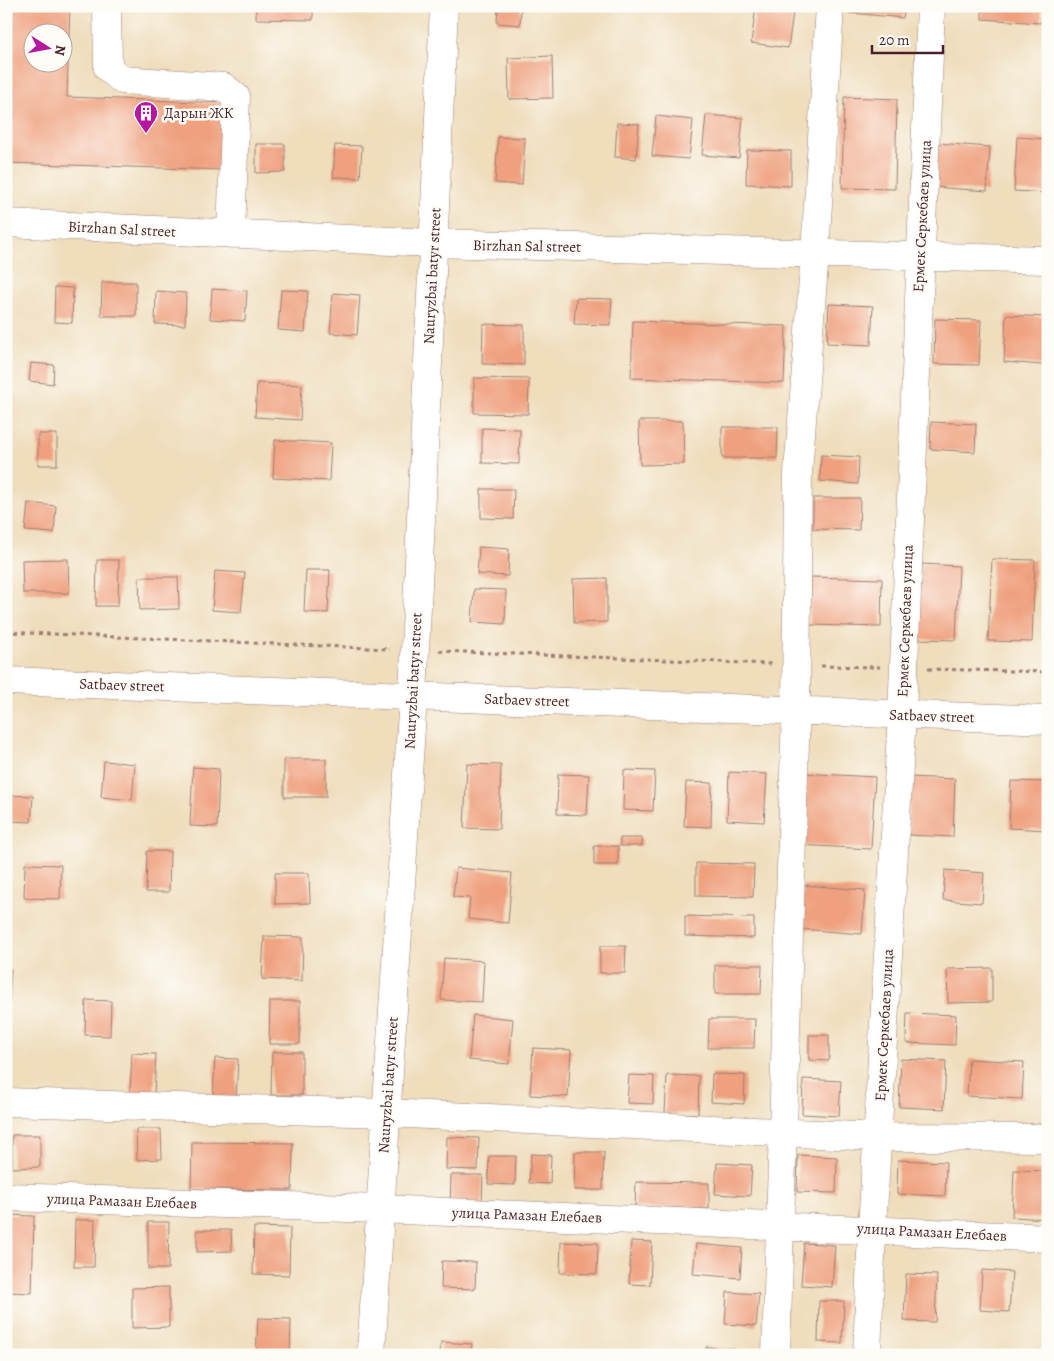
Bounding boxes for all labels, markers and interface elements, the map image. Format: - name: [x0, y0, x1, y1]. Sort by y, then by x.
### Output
- north arrow: [22, 22, 72, 72]
- scale bar: [872, 22, 943, 54]
- text: 20 m: [879, 30, 910, 50]
- text: N: [50, 44, 71, 57]
- building icon: Дарын ЖК: [133, 100, 159, 134]
- place label: Дарын ЖК: [164, 103, 234, 123]
- street label: Ермек Серкебаев улица: [908, 139, 936, 293]
- street label: Nauryzbai batyr street: [418, 207, 446, 345]
- street label: Birzhan Sal street: [67, 216, 177, 242]
- street label: Birzhan Sal street: [473, 235, 581, 257]
- street label: Ермек Серкебаев улица: [892, 544, 918, 698]
- street label: Nauryzbai batyr street: [399, 612, 427, 750]
- street label: Satbaev street: [79, 674, 165, 696]
- street label: Satbaev street: [484, 689, 570, 711]
- street label: Satbaev street: [889, 705, 975, 727]
- street label: Ермек Серкебаев улица: [870, 948, 898, 1102]
- street label: Nauryzbai batyr street: [373, 1016, 403, 1154]
- street label: улица Рамазан Елебаев: [46, 1188, 197, 1214]
- street label: улица Рамазан Елебаев: [451, 1202, 602, 1228]
- street label: улица Рамазан Елебаев: [856, 1218, 1007, 1246]

